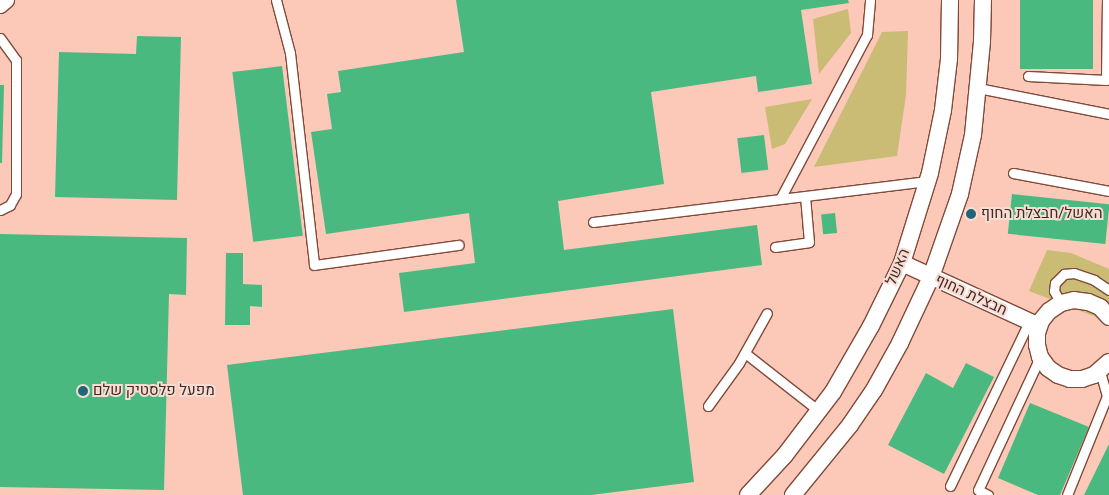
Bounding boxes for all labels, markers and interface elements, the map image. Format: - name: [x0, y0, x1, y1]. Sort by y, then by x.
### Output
- place label: האשל/חבצלת החוף: [981, 205, 1102, 223]
- marker: האשל/חבצלת החוף: [965, 208, 977, 220]
- street label: האשל: [882, 246, 914, 288]
- street label: חבצלת החוף: [932, 271, 1010, 319]
- place label: מפעל פלסטיק שלם: [93, 382, 215, 400]
- marker: מפעל פלסטיק שלם: [77, 385, 89, 397]

